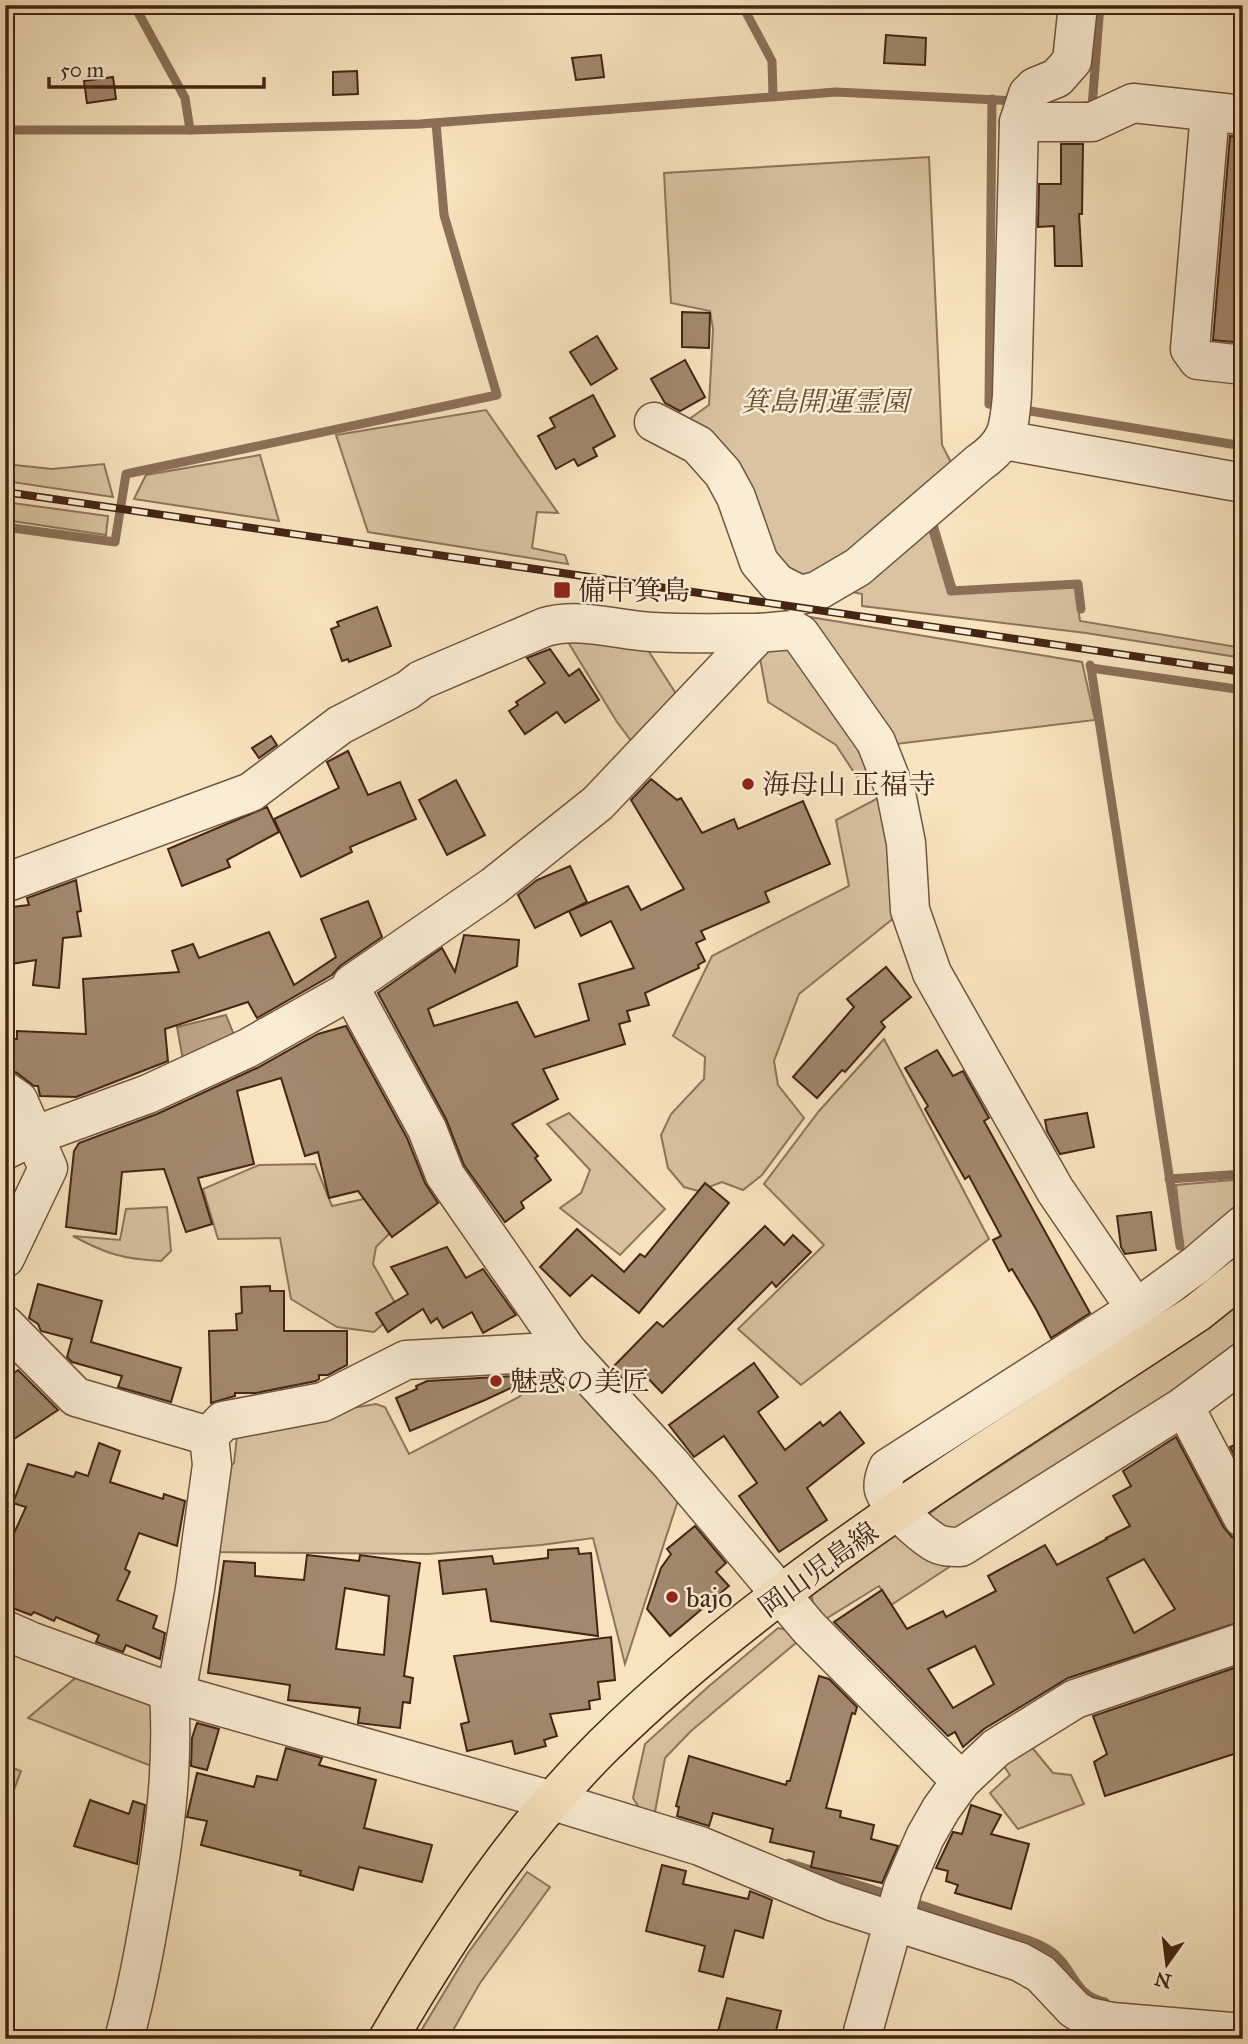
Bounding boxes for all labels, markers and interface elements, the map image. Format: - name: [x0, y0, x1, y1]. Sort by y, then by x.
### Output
- scale bar: [49, 46, 264, 90]
- text: 50 m: [60, 57, 105, 83]
- park label: 箕島開運霊園: [741, 384, 913, 419]
- place label: 備中箕島: [578, 573, 690, 608]
- marker: 備中箕島: [552, 580, 572, 600]
- place label: 海母山 正福寺: [762, 767, 936, 802]
- marker: 海母山 正福寺: [740, 776, 756, 792]
- place label: 魅惑の美匠: [510, 1364, 650, 1399]
- marker: 魅惑の美匠: [488, 1373, 504, 1389]
- street label: 岡山児島線: [751, 1514, 885, 1625]
- place label: bajo: [686, 1580, 733, 1615]
- marker: bajo: [664, 1589, 680, 1605]
- north arrow: [1132, 1928, 1202, 1998]
- text: N: [1152, 1967, 1174, 1993]

